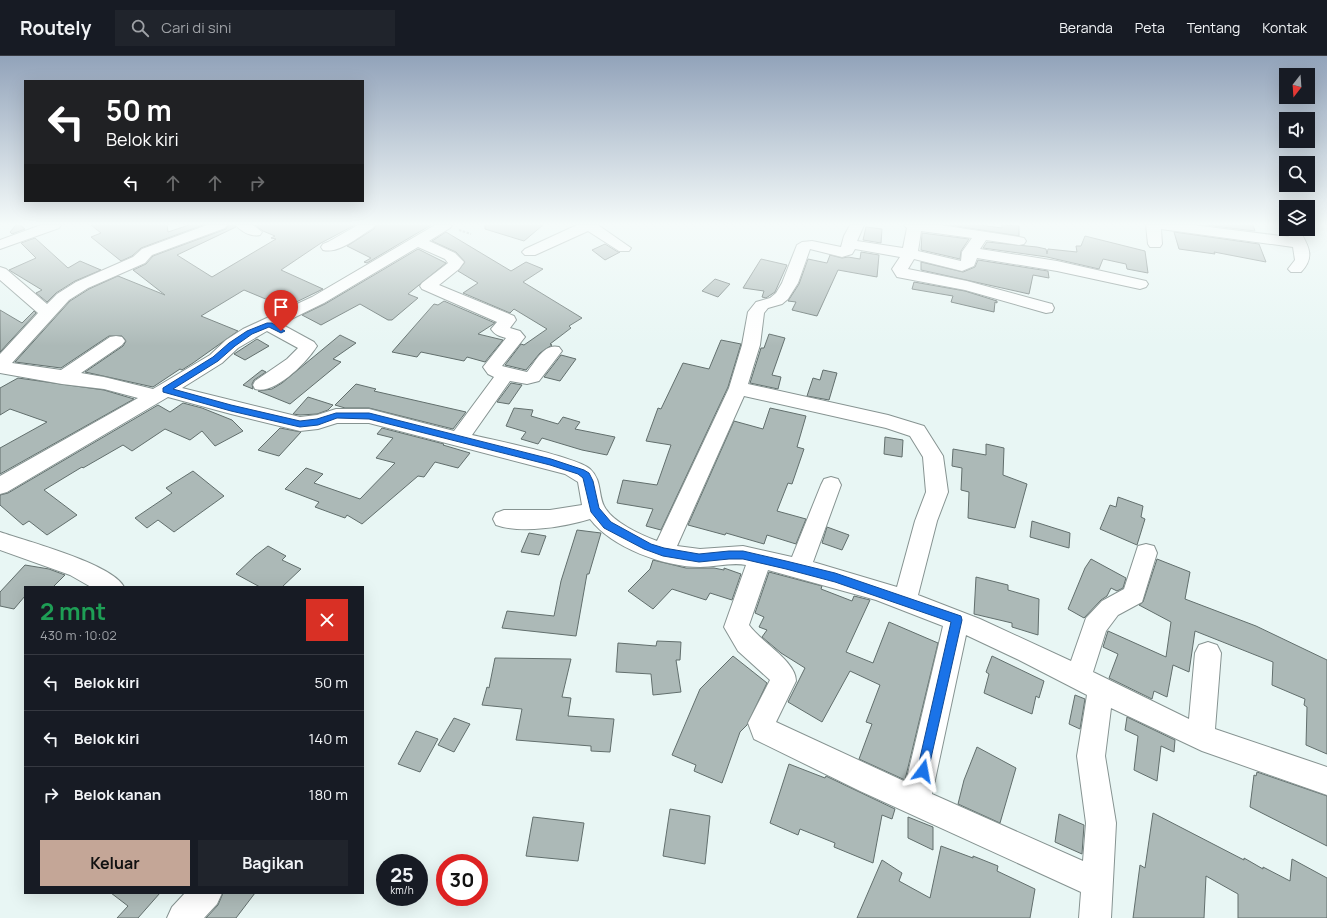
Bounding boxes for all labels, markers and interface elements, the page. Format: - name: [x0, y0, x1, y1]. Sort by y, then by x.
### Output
- search box: [115, 10, 395, 46]
- text: Routely: [20, 15, 91, 41]
- icon: search: [129, 17, 151, 39]
- text: Cari di sini: [161, 17, 231, 38]
- text: Beranda: [1059, 18, 1113, 37]
- text: Peta: [1135, 18, 1165, 37]
- text: Tentang: [1187, 18, 1240, 37]
- text: Kontak: [1262, 18, 1307, 37]
- north arrow: [1279, 68, 1315, 104]
- map controls: [1279, 68, 1315, 236]
- text: 50 m: [106, 91, 172, 129]
- icon: left: [40, 96, 92, 148]
- button: sound: [1279, 112, 1315, 148]
- text: Belok kiri: [106, 127, 179, 151]
- button: search: [1279, 156, 1315, 192]
- icon: left: [120, 172, 142, 194]
- icon: ahead: [162, 172, 184, 194]
- icon: ahead: [204, 172, 226, 194]
- icon: right: [246, 172, 268, 194]
- button: layers: [1279, 200, 1315, 236]
- pin: [264, 290, 298, 331]
- icon: arrive: [270, 296, 292, 318]
- text: 2 mnt: [40, 594, 106, 627]
- button: close: [306, 599, 348, 641]
- text: 430 m · 10:02: [40, 626, 117, 644]
- icon: left: [40, 672, 62, 694]
- text: Belok kiri: [74, 672, 140, 693]
- text: 50 m: [314, 672, 348, 693]
- icon: left: [40, 728, 62, 750]
- text: Belok kiri: [74, 728, 140, 749]
- text: 140 m: [308, 728, 348, 749]
- position arrow: [902, 750, 944, 792]
- icon: right: [40, 784, 62, 806]
- text: Belok kanan: [74, 784, 161, 805]
- text: 180 m: [309, 784, 348, 805]
- button: Keluar: [40, 840, 190, 886]
- button: Bagikan: [198, 840, 348, 886]
- speed limit sign: 30: [436, 854, 488, 906]
- text: 25: [390, 861, 414, 888]
- text: km/h: [390, 883, 414, 897]

